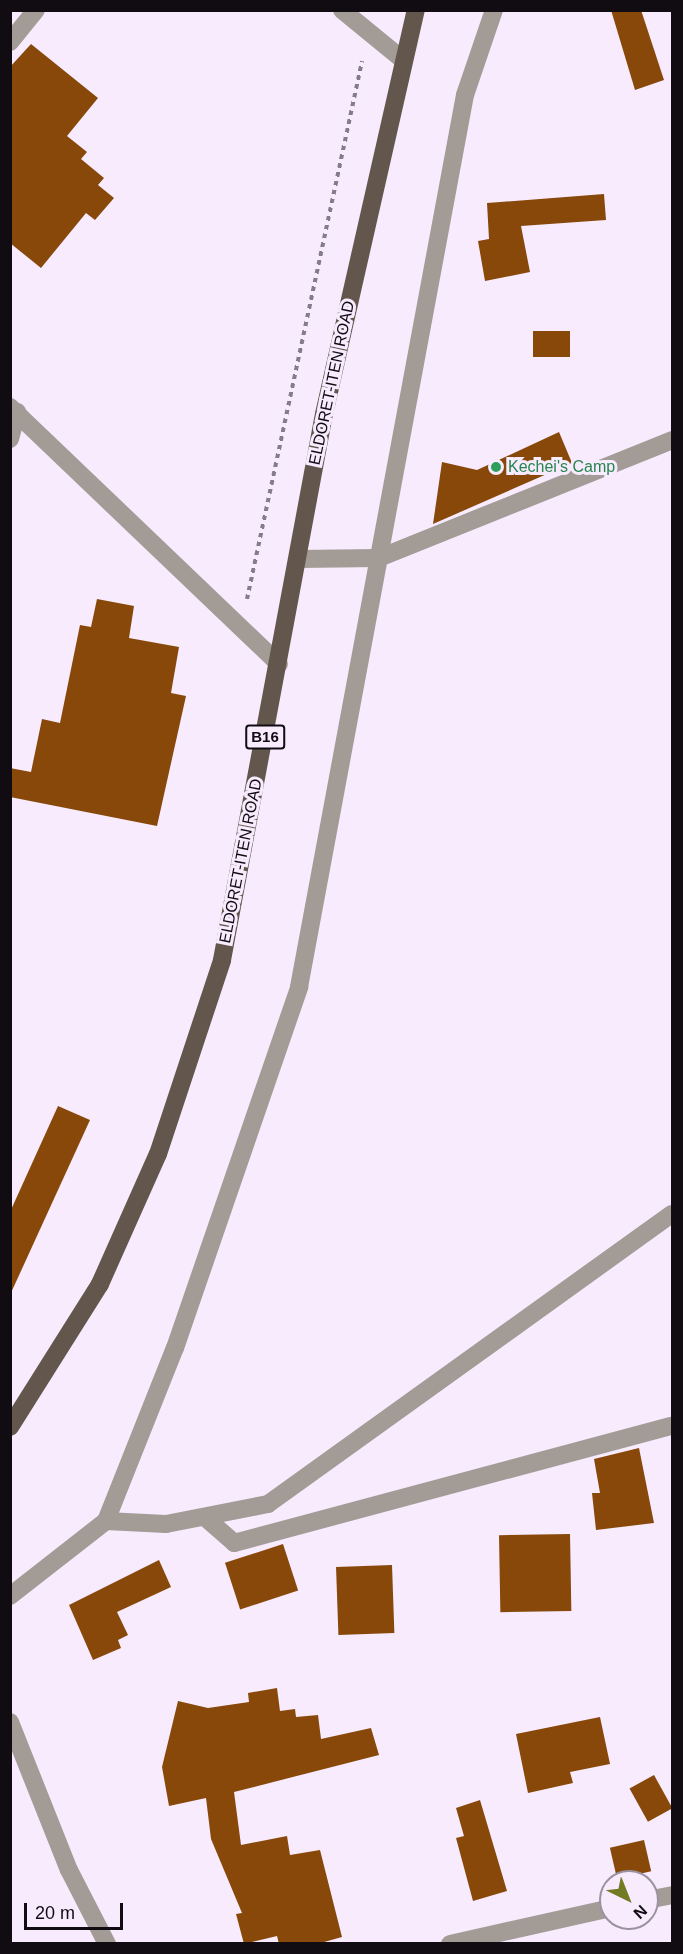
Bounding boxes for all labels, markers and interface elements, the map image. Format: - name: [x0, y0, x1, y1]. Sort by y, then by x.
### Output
- street label: ELDORET-ITEN ROAD: [305, 299, 359, 467]
- place label: Kechei's Camp: [508, 457, 615, 477]
- marker: Kechei's Camp: [489, 460, 503, 474]
- road number: B16: [244, 725, 286, 749]
- street label: ELDORET-ITEN ROAD: [216, 777, 266, 945]
- north arrow: [599, 1870, 659, 1930]
- scale bar: [27, 1891, 126, 1929]
- text: N: [630, 1902, 650, 1922]
- text: 20 m: [35, 1903, 75, 1923]

